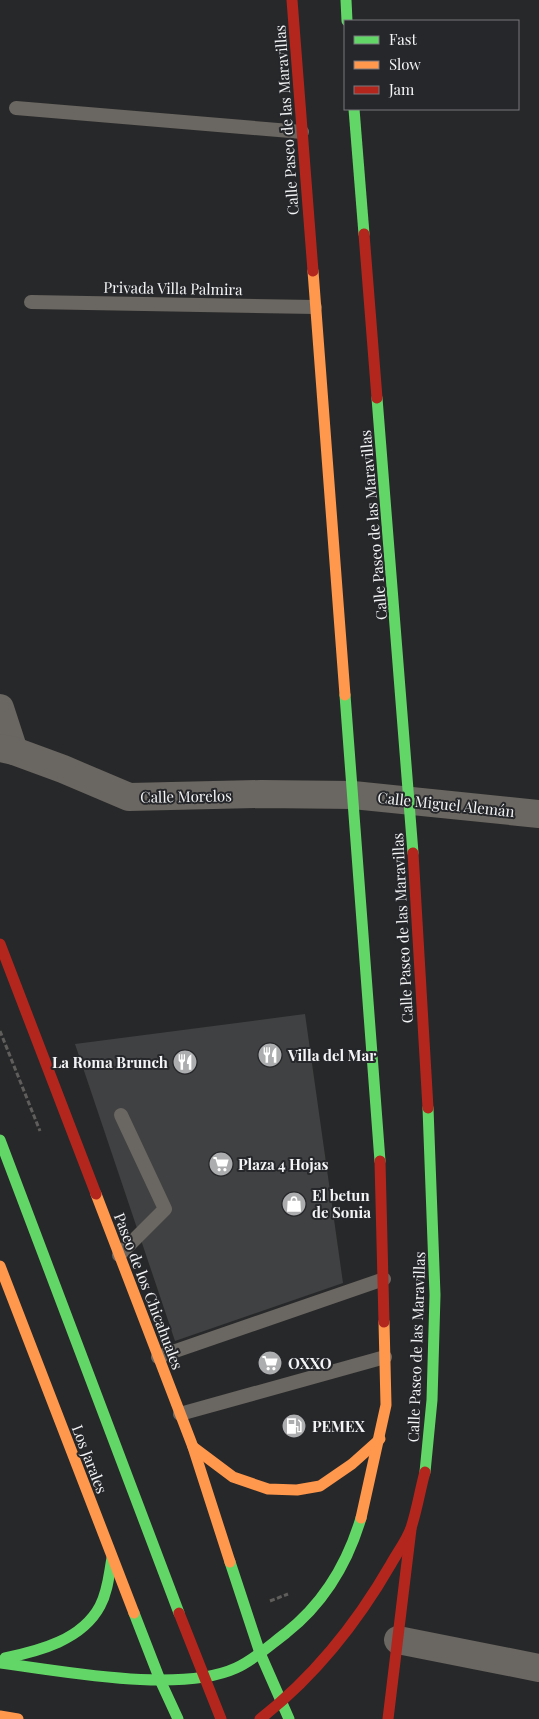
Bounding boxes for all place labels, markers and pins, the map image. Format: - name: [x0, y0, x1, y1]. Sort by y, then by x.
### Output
- restaurant icon: Villa del Mar: [257, 1042, 283, 1068]
- place label: Villa del Mar: [287, 1045, 376, 1065]
- restaurant icon: La Roma Brunch: [172, 1049, 198, 1075]
- place label: La Roma Brunch: [52, 1052, 168, 1072]
- supermarket icon: Plaza 4 Hojas: [208, 1151, 234, 1177]
- place label: Plaza 4 Hojas: [238, 1154, 329, 1174]
- place label: El betun de Sonia: [312, 1185, 371, 1222]
- shop icon: El betun de Sonia: [281, 1191, 307, 1217]
- supermarket icon: OXXO: [257, 1350, 283, 1376]
- place label: OXXO: [288, 1353, 332, 1373]
- fuel station icon: PEMEX: [281, 1413, 307, 1439]
- place label: PEMEX: [312, 1416, 365, 1436]

